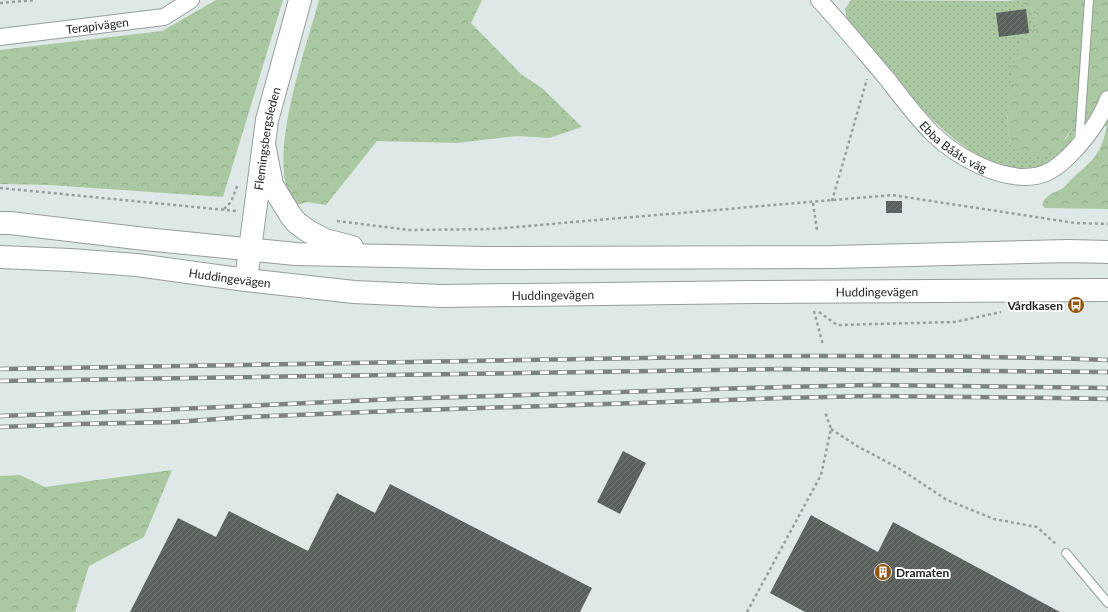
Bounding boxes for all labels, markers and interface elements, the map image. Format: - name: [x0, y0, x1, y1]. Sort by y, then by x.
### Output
- street label: Terapivägen: [65, 14, 129, 36]
- street label: Flemingsbergsleden: [250, 85, 283, 191]
- street label: Ebba Bååts väg: [917, 117, 989, 175]
- street label: Huddingevägen: [188, 265, 272, 290]
- street label: Huddingevägen: [836, 284, 918, 299]
- street label: Huddingevägen: [512, 287, 594, 303]
- bus stop icon: Vårdkasen: [1066, 295, 1086, 315]
- place label: Vårdkasen: [1006, 298, 1063, 313]
- building icon: Dramaten: [873, 562, 893, 582]
- place label: Dramaten: [896, 565, 949, 580]

